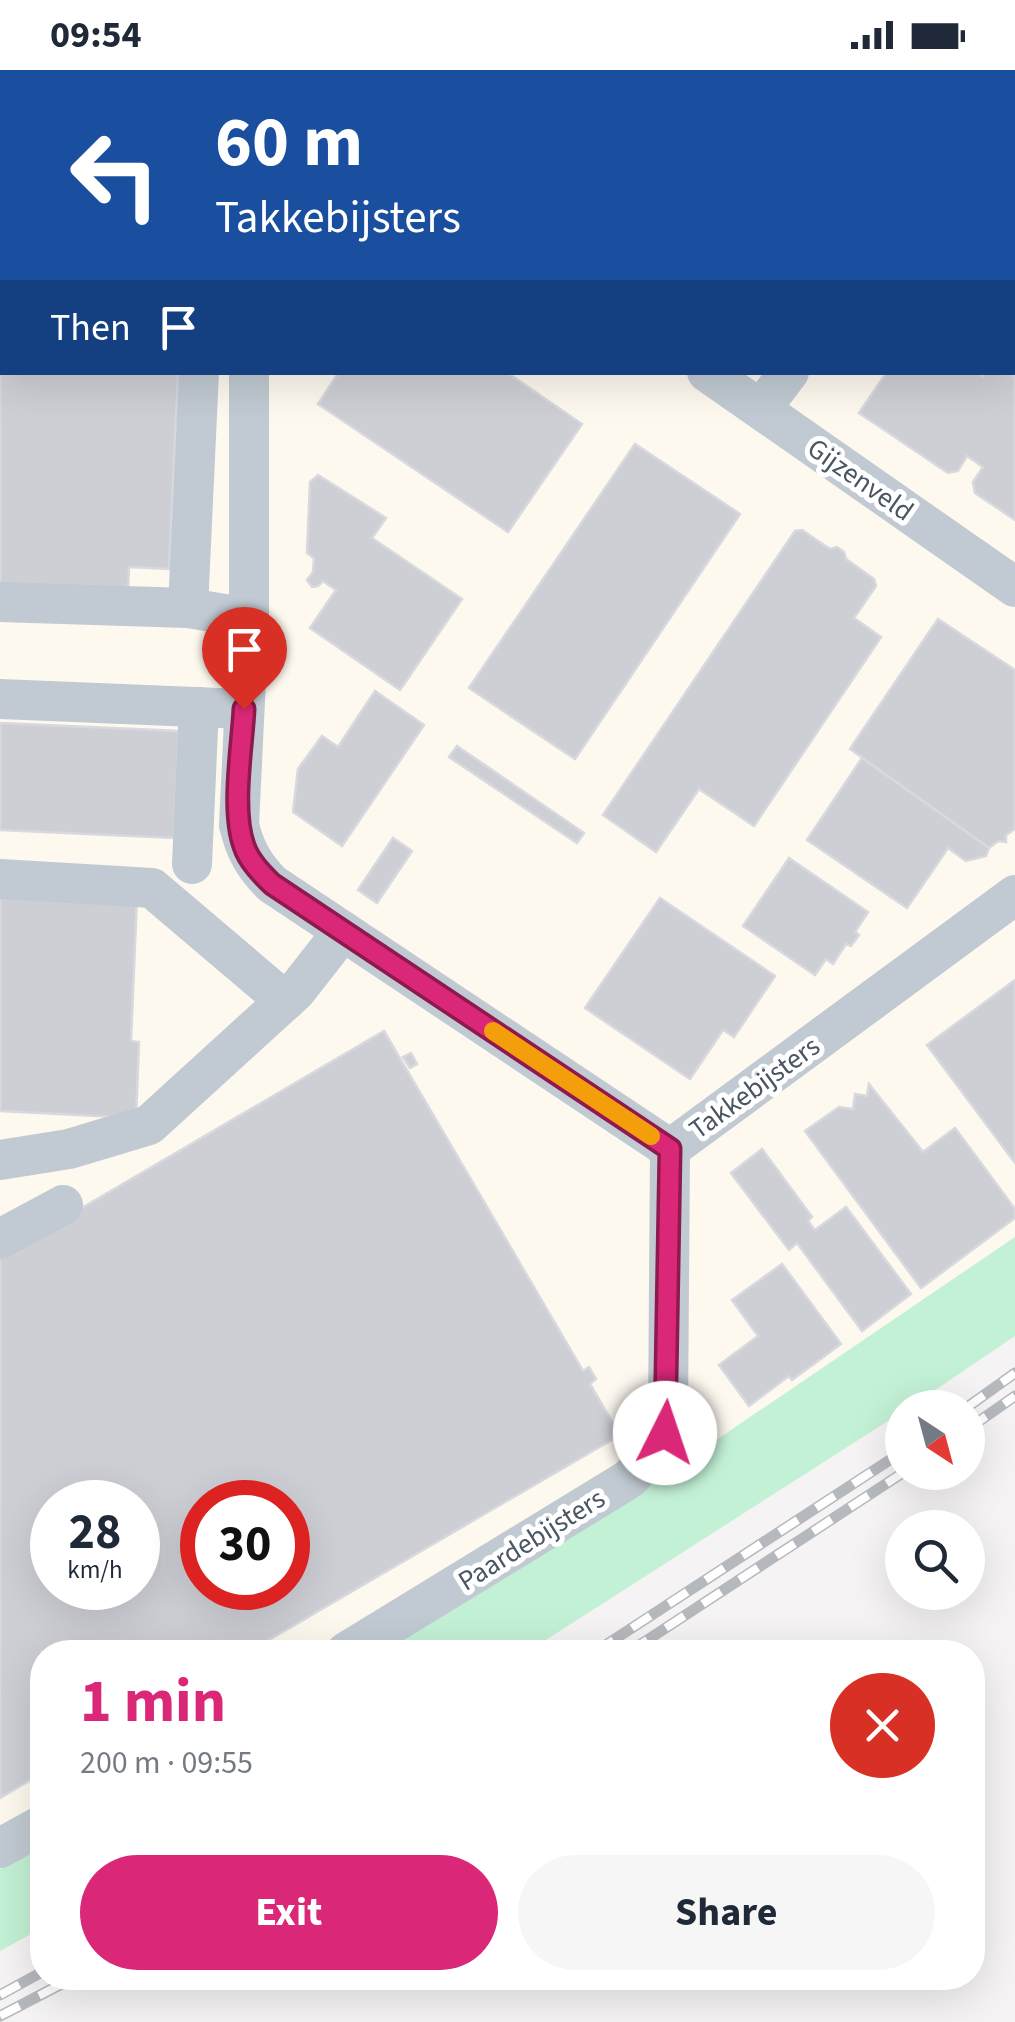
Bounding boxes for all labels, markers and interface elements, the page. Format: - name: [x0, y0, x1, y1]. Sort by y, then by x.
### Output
- text: 09:54: [50, 8, 142, 62]
- text: 60 m: [215, 93, 363, 193]
- icon: left: [50, 110, 180, 240]
- text: Takkebijsters: [215, 186, 461, 250]
- icon: arrive: [151, 300, 206, 355]
- text: Then: [50, 301, 131, 355]
- street label: Gijzenveld: [799, 429, 922, 531]
- pin: [202, 607, 287, 710]
- icon: arrive: [217, 622, 272, 677]
- street label: Takkebijsters: [681, 1027, 828, 1149]
- position arrow: [613, 1381, 717, 1485]
- north arrow: [885, 1390, 985, 1490]
- map controls: [885, 1390, 985, 1610]
- street label: Paardebijsters: [450, 1479, 613, 1601]
- speed limit sign: 30: [180, 1480, 310, 1610]
- text: 28: [69, 1497, 121, 1568]
- button: search: [885, 1510, 985, 1610]
- text: km/h: [67, 1552, 123, 1588]
- text: 1 min: [80, 1660, 226, 1745]
- button: close: [830, 1673, 935, 1778]
- text: 200 m · 09:55: [80, 1740, 253, 1786]
- button: Exit: [80, 1855, 498, 1970]
- button: Share: [518, 1855, 935, 1970]

